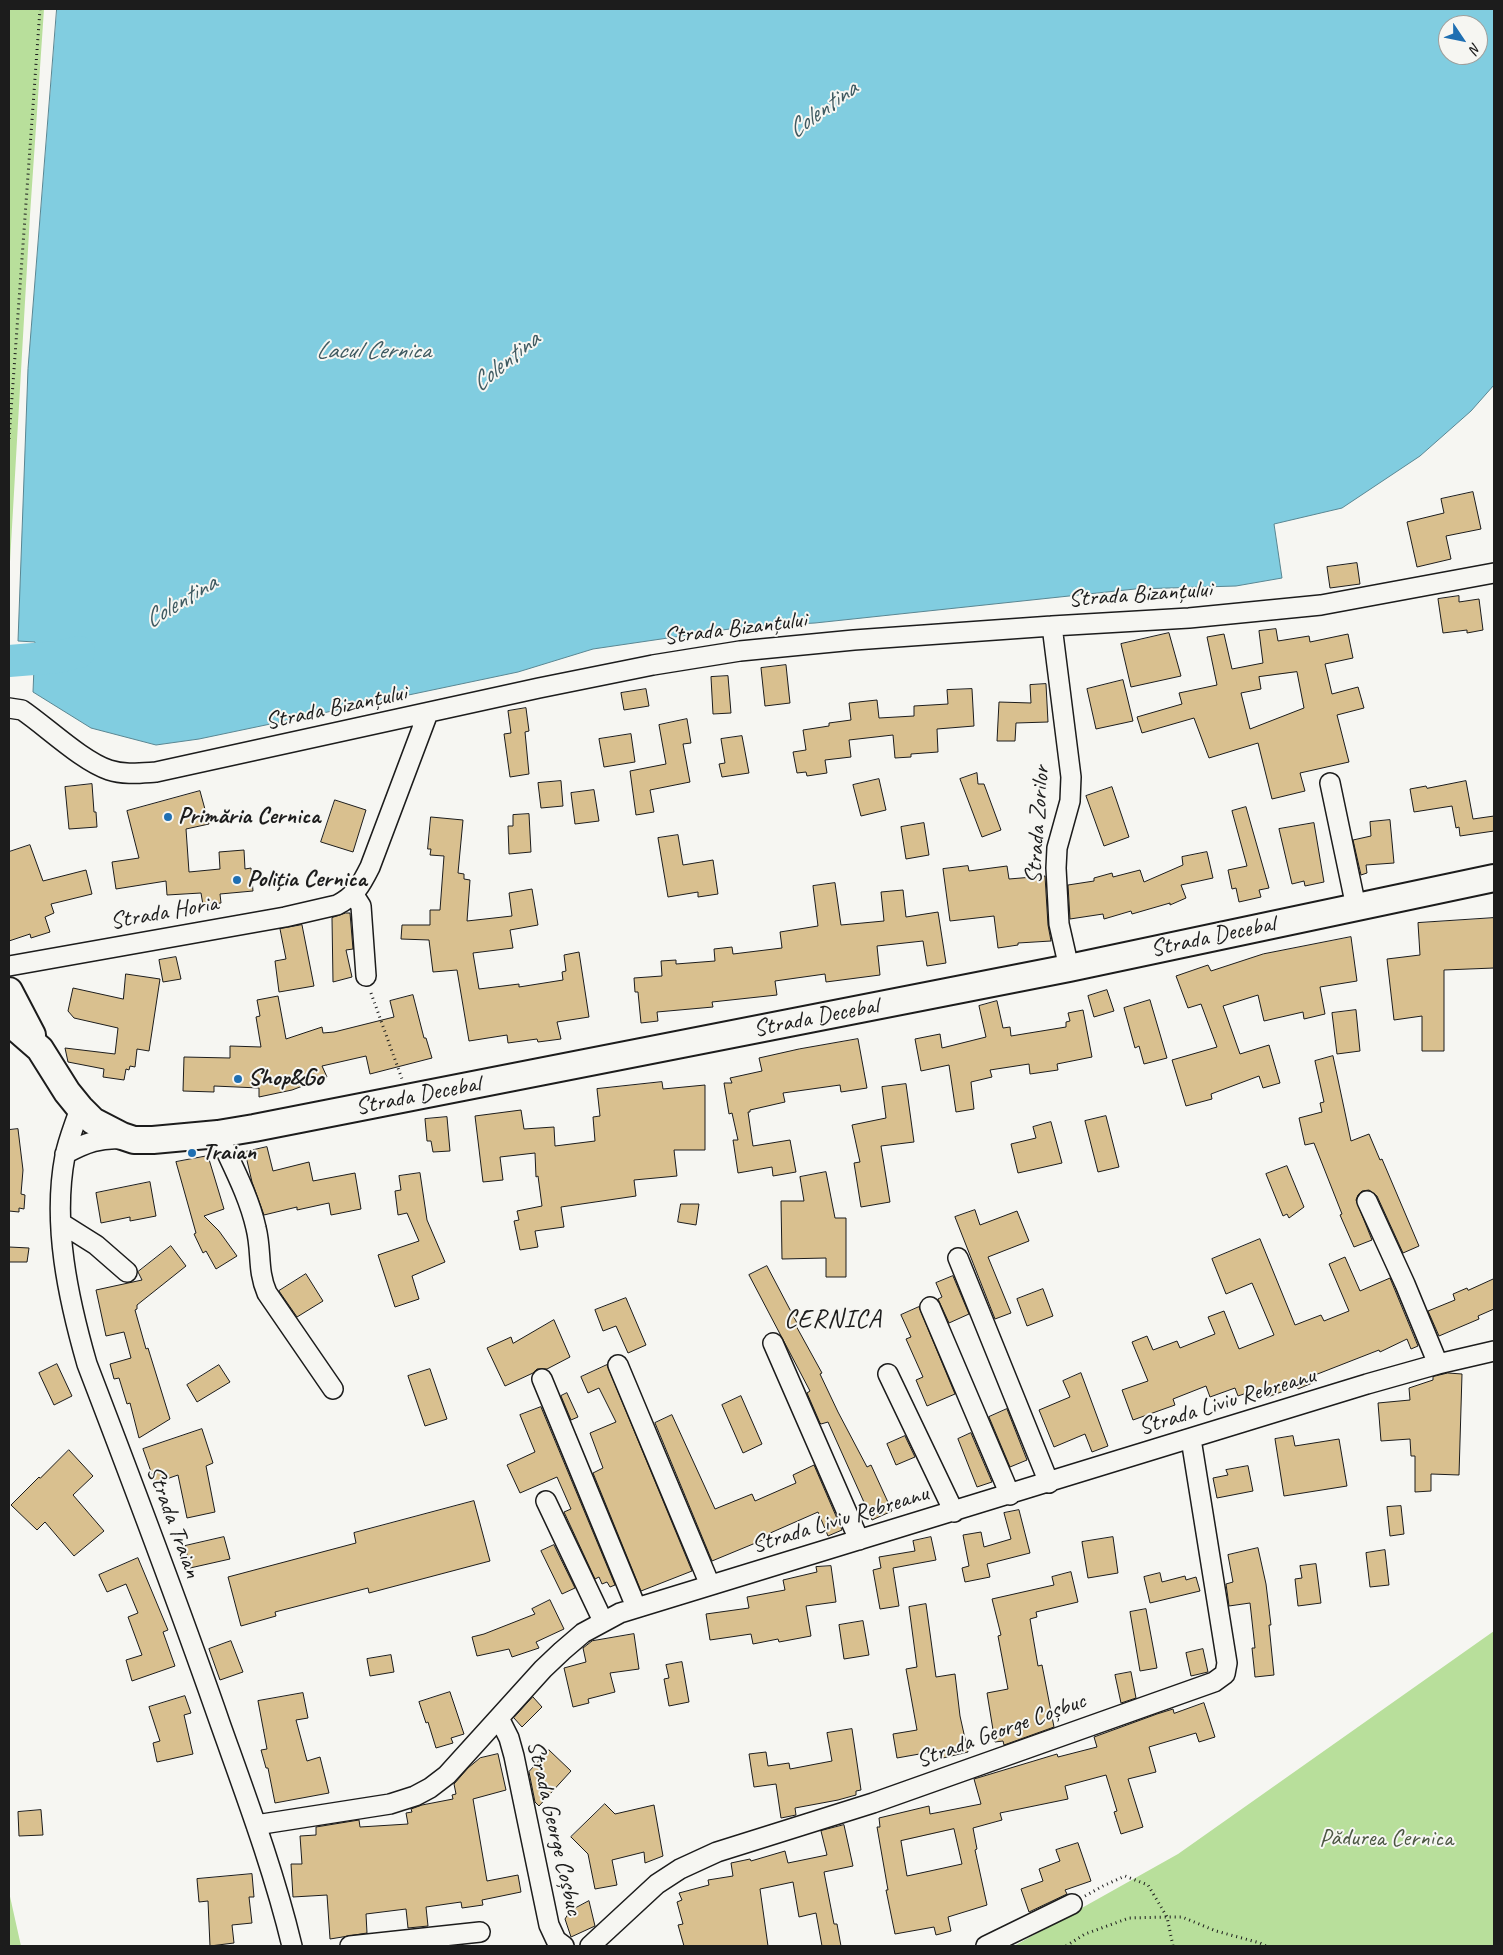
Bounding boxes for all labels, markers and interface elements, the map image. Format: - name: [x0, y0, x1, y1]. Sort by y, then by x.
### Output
- north arrow: [1438, 15, 1488, 65]
- text: N: [1466, 40, 1484, 56]
- water label: Colentina: [782, 75, 864, 145]
- water label: Colentina: [466, 325, 546, 399]
- water label: Lacul Cernica: [316, 336, 430, 366]
- water label: Colentina: [139, 569, 223, 635]
- street label: Strada Bizanțului: [1067, 576, 1213, 614]
- street label: Strada Bizanțului: [662, 606, 808, 652]
- street label: Strada Bizanțului: [263, 679, 409, 737]
- street label: Strada Zorilor: [1019, 765, 1057, 885]
- place label: Primăria Cernica: [178, 803, 320, 831]
- marker: Primăria Cernica: [162, 811, 174, 823]
- place label: Poliția Cernica: [247, 866, 367, 894]
- marker: Poliția Cernica: [231, 874, 243, 886]
- street label: Strada Horia: [108, 889, 220, 937]
- street label: Strada Decebal: [1148, 910, 1278, 964]
- street label: Strada Decebal: [751, 992, 881, 1044]
- place label: Shop&Go: [248, 1065, 324, 1093]
- street label: Strada Decebal: [353, 1070, 483, 1122]
- marker: Shop&Go: [232, 1073, 244, 1085]
- place label: Traian: [202, 1139, 256, 1167]
- marker: Traian: [186, 1147, 198, 1159]
- district label: CERNICA: [784, 1304, 882, 1336]
- street label: Strada Liviu Rebreanu: [1135, 1361, 1319, 1443]
- street label: Strada Traian: [139, 1462, 207, 1582]
- street label: Strada Liviu Rebreanu: [748, 1479, 932, 1561]
- street label: Strada George Coșbuc: [912, 1687, 1090, 1775]
- street label: Strada George Coșbuc: [520, 1738, 588, 1918]
- park label: Pădurea Cernica: [1319, 1825, 1453, 1853]

